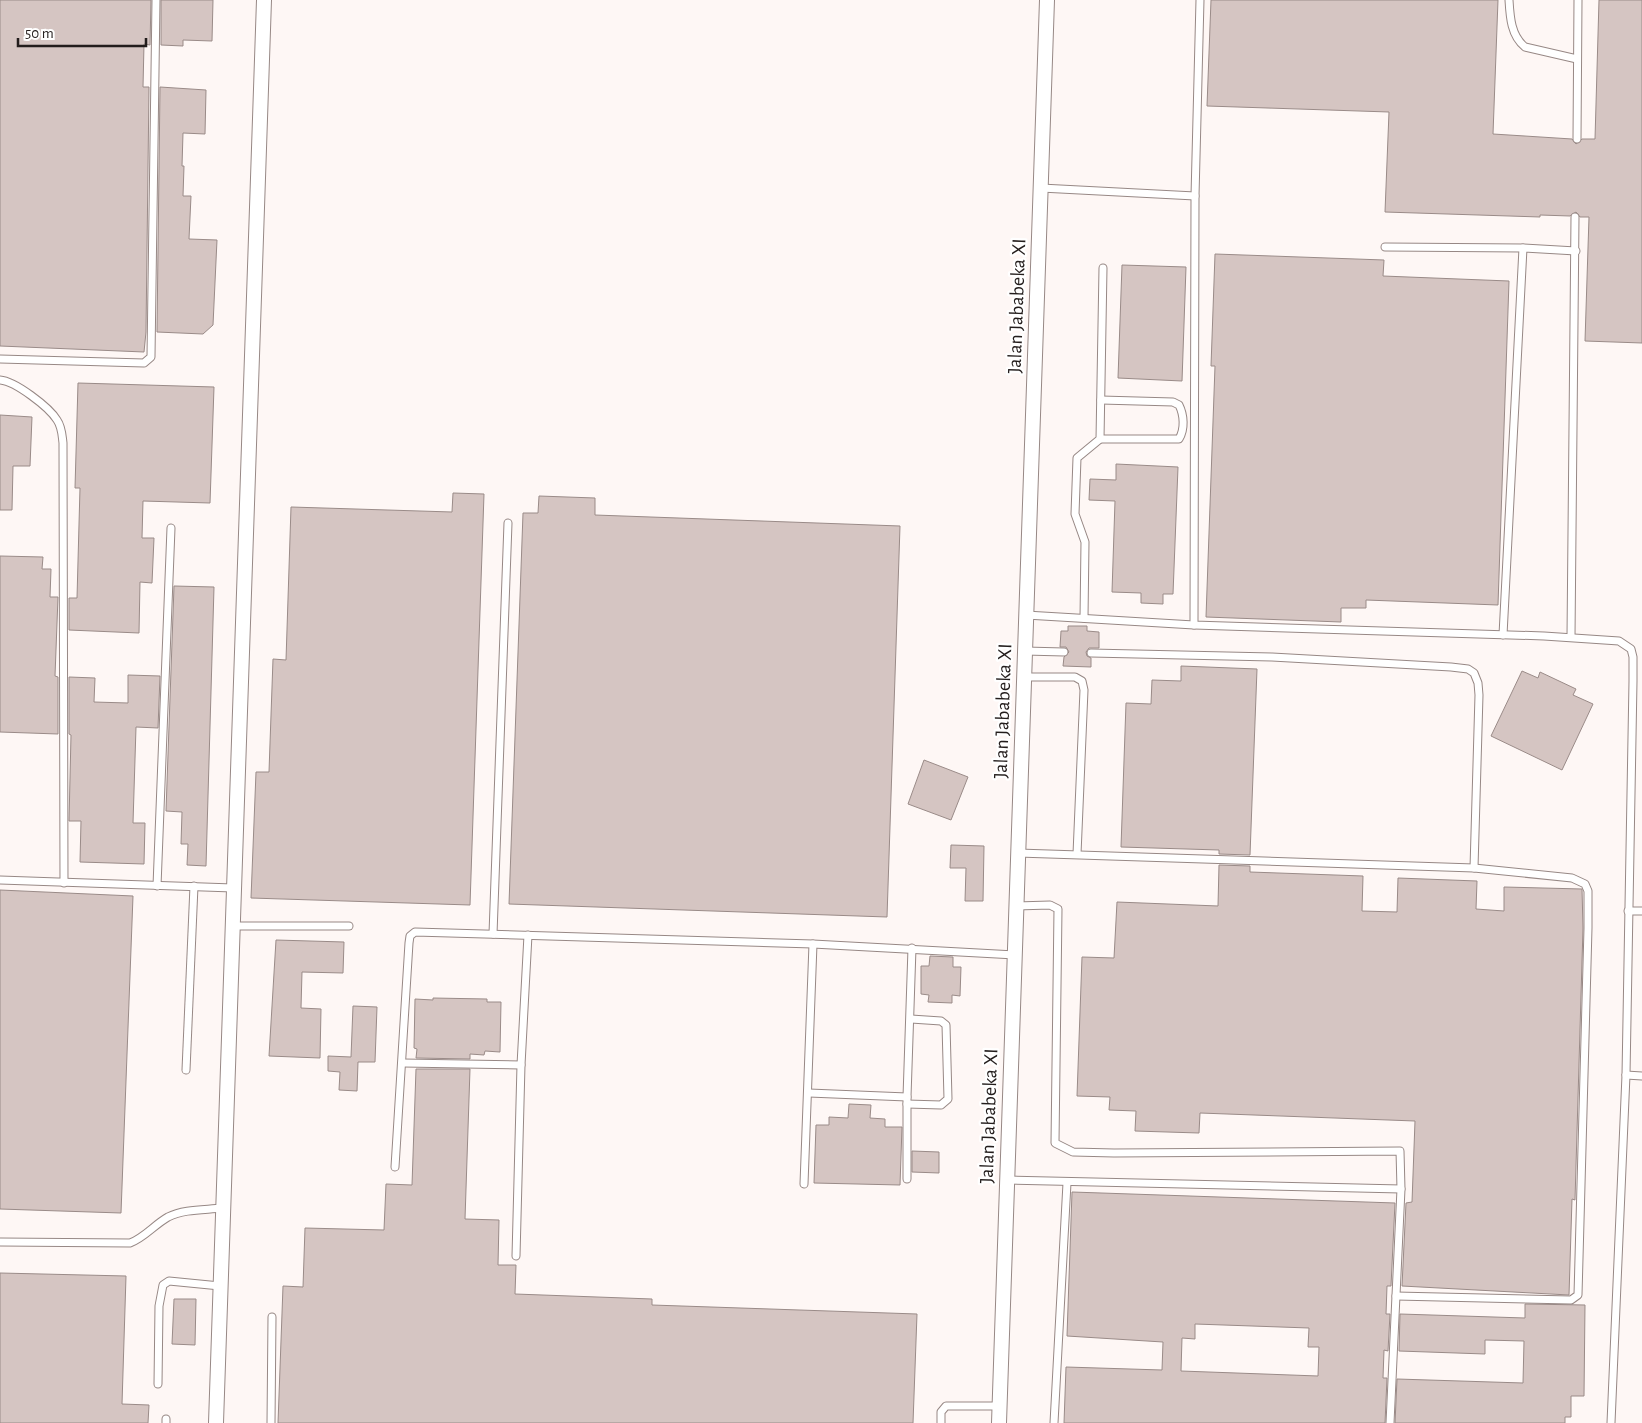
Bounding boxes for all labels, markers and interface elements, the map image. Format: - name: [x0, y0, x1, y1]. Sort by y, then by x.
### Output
- scale bar: [18, 15, 145, 47]
- text: 50 m: [25, 26, 54, 41]
- street label: Jalan Jababeka XI: [1005, 238, 1029, 374]
- street label: Jalan Jababeka XI: [991, 643, 1015, 779]
- street label: Jalan Jababeka XI: [977, 1048, 1001, 1184]

